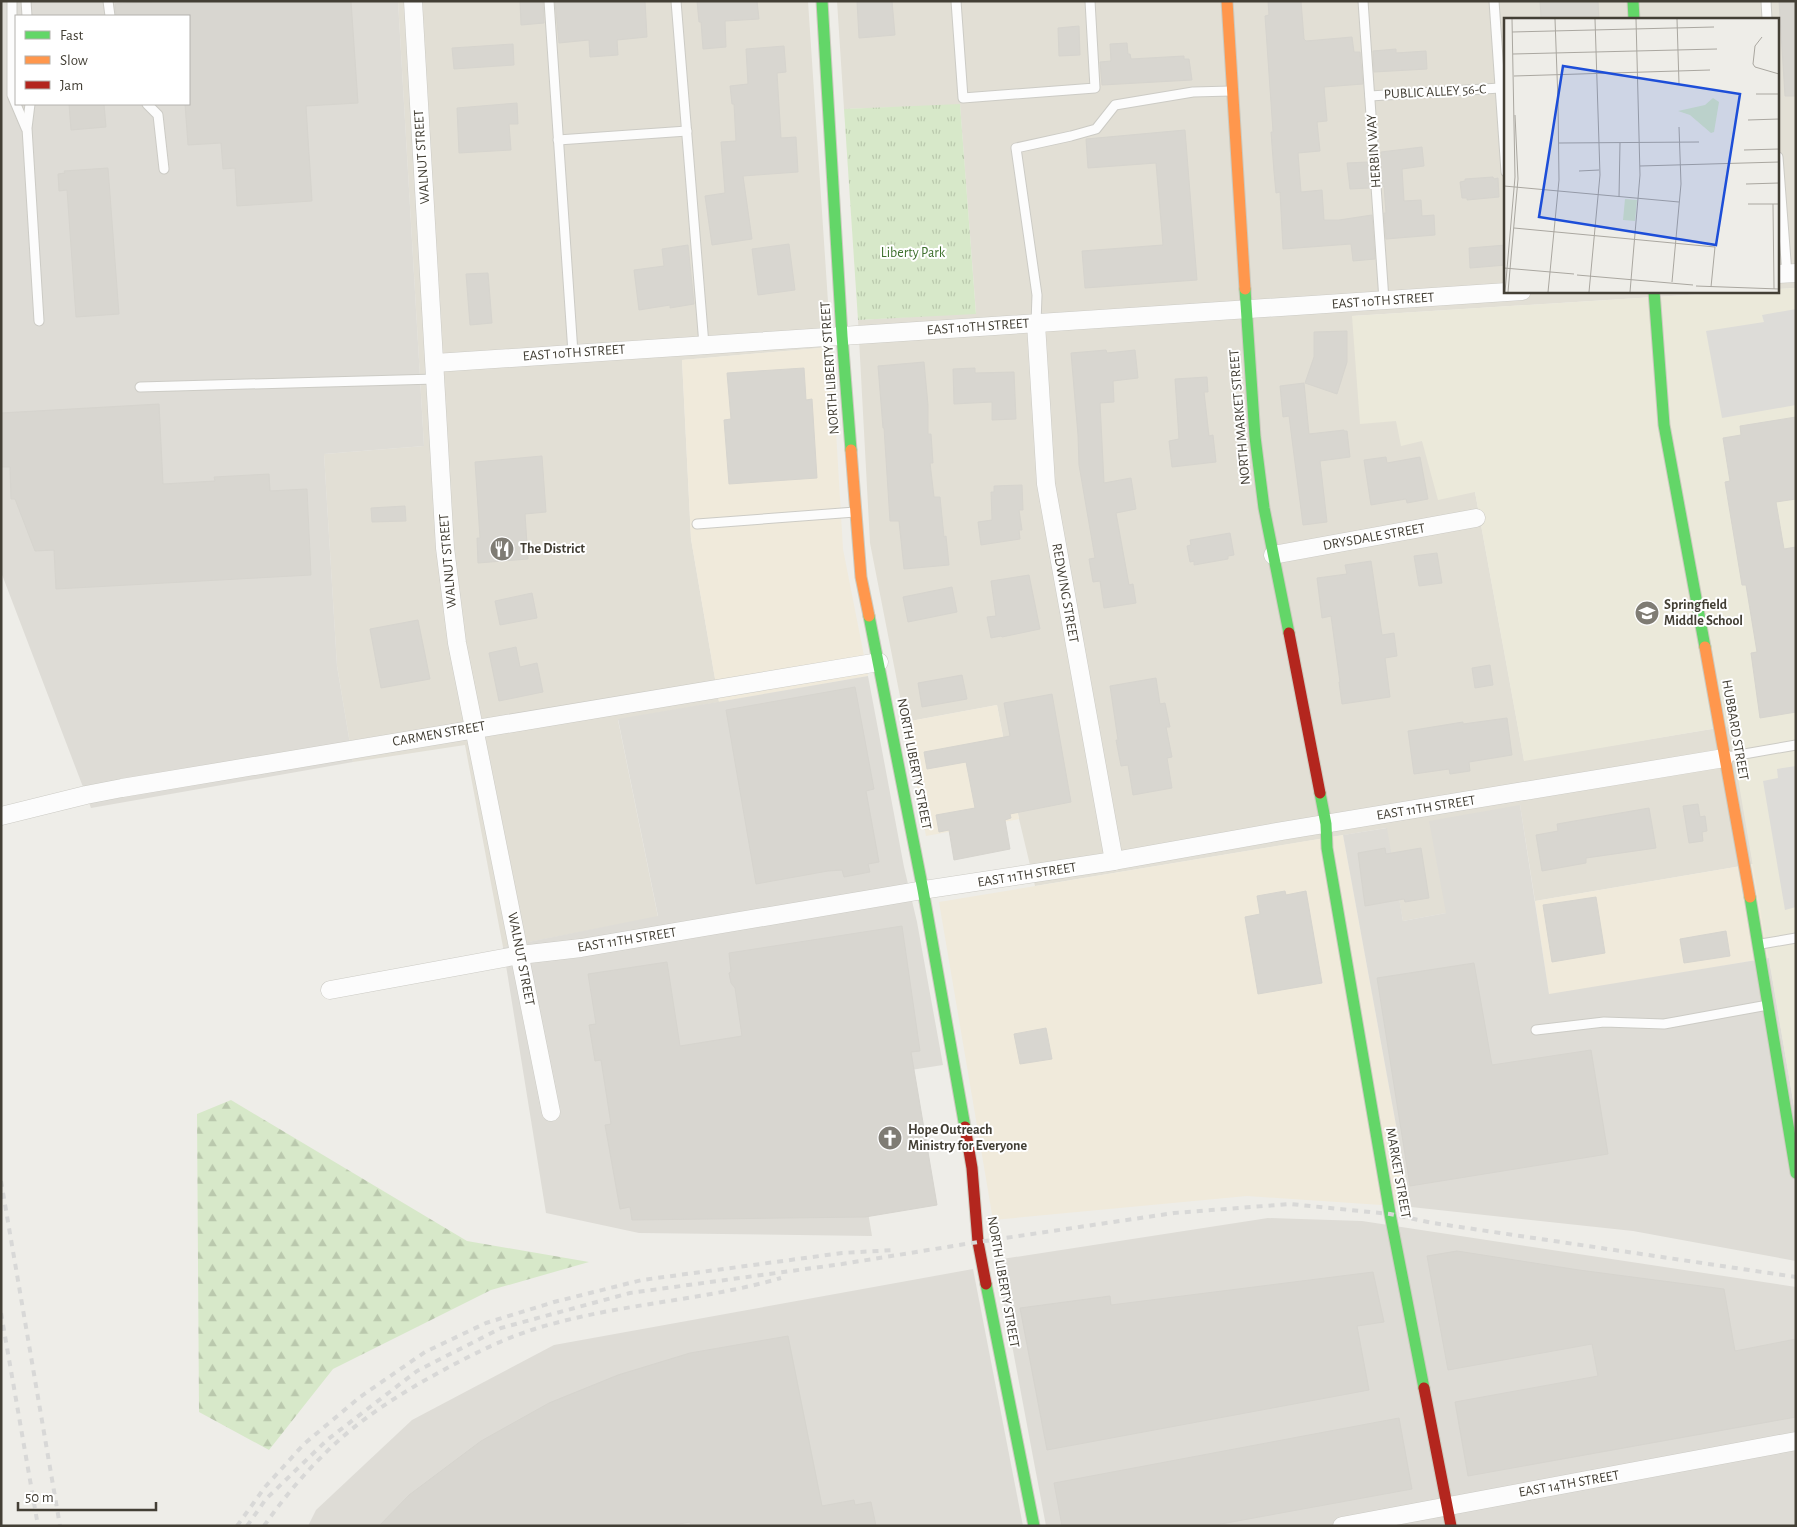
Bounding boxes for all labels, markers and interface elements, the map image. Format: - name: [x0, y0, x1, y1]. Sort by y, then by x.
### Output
- legend: [15, 15, 190, 105]
- inset map: [1504, 18, 1780, 292]
- text: Fast: [60, 28, 84, 43]
- text: Slow: [60, 53, 88, 68]
- text: Jam: [60, 78, 83, 93]
- street label: PUBLIC ALLEY 56-C: [1383, 82, 1487, 102]
- street label: WALNUT STREET: [412, 109, 432, 205]
- street label: HERBIN WAY: [1364, 113, 1384, 189]
- park label: Liberty Park: [881, 246, 946, 260]
- street label: EAST 10TH STREET: [1331, 290, 1435, 312]
- street label: NORTH LIBERTY STREET: [818, 301, 842, 435]
- street label: EAST 10TH STREET: [926, 316, 1030, 338]
- street label: EAST 10TH STREET: [522, 342, 626, 364]
- street label: NORTH MARKET STREET: [1227, 348, 1253, 485]
- street label: WALNUT STREET: [437, 513, 459, 609]
- street label: DRYSDALE STREET: [1322, 521, 1426, 553]
- restaurant icon: The District: [489, 536, 515, 562]
- place label: The District: [520, 542, 585, 556]
- street label: REDWING STREET: [1049, 542, 1081, 644]
- place label: Springfield Middle School: [1664, 598, 1743, 628]
- school or university icon: Springfield Middle School: [1634, 600, 1660, 626]
- street label: HUBBARD STREET: [1719, 679, 1751, 782]
- street label: NORTH LIBERTY STREET: [894, 697, 934, 831]
- street label: CARMEN STREET: [391, 719, 487, 749]
- street label: EAST 11TH STREET: [1375, 793, 1477, 823]
- street label: EAST 11TH STREET: [976, 860, 1078, 890]
- street label: WALNUT STREET: [505, 911, 537, 1007]
- street label: EAST 11TH STREET: [576, 925, 678, 955]
- place label: Hope Outreach Ministry for Everyone: [908, 1123, 1027, 1153]
- church icon: Hope Outreach Ministry for Everyone: [877, 1125, 903, 1151]
- street label: MARKET STREET: [1383, 1127, 1413, 1220]
- street label: NORTH LIBERTY STREET: [985, 1215, 1021, 1349]
- street label: EAST 14TH STREET: [1518, 1468, 1621, 1500]
- scale bar: [18, 1480, 155, 1512]
- text: 50 m: [25, 1490, 54, 1505]

